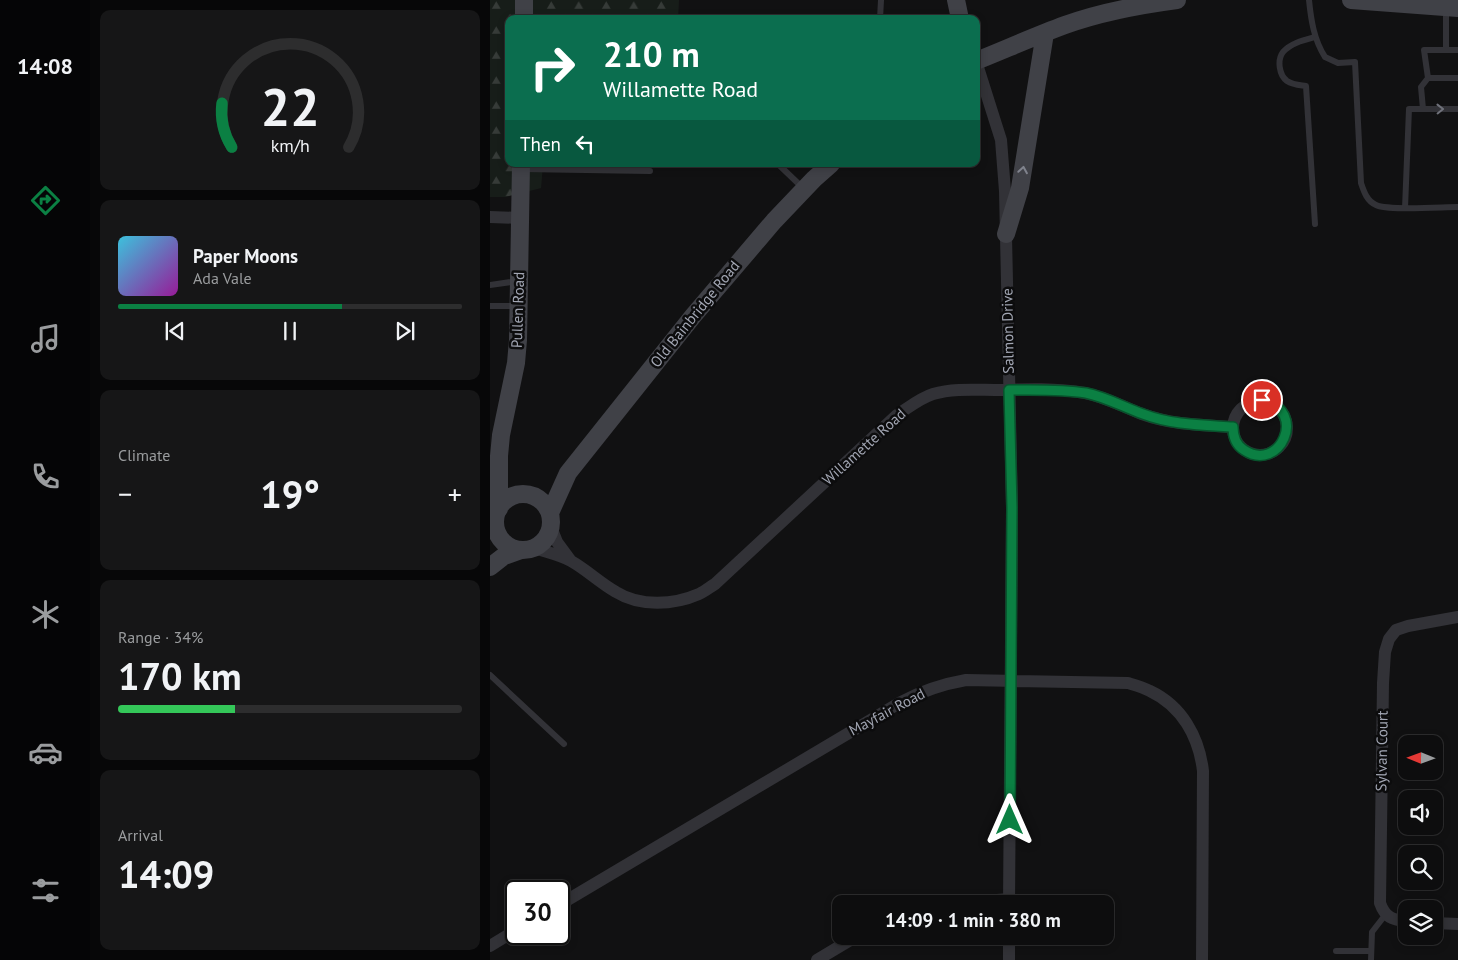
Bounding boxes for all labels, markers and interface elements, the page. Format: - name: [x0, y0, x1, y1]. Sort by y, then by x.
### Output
- text: 210 m: [603, 31, 700, 77]
- icon: right: [520, 35, 585, 100]
- text: 14:08: [17, 52, 73, 80]
- text: 22: [261, 73, 319, 140]
- text: Willamette Road: [603, 75, 758, 103]
- one-way arrow: [1437, 104, 1445, 114]
- icon: left: [571, 130, 599, 158]
- text: Then: [520, 132, 561, 156]
- text: km/h: [270, 134, 310, 157]
- one-way arrow: [1017, 166, 1027, 175]
- icon: directions: [28, 183, 63, 218]
- text: Paper Moons: [193, 244, 298, 268]
- street label: Old Bainbridge Road: [646, 256, 743, 371]
- text: Ada Vale: [193, 268, 252, 288]
- street label: Pullen Road: [507, 272, 528, 348]
- street label: Salmon Drive: [997, 288, 1018, 374]
- icon: previous: [161, 317, 189, 345]
- icon: pause: [276, 317, 304, 345]
- icon: next: [391, 317, 419, 345]
- icon: music: [28, 321, 63, 356]
- pin: [1241, 379, 1283, 421]
- icon: arrive: [1248, 386, 1276, 414]
- street label: Willamette Road: [818, 404, 909, 489]
- text: Climate: [118, 445, 170, 465]
- icon: phone: [28, 459, 63, 494]
- text: 19°: [260, 469, 320, 518]
- text: −: [118, 475, 132, 512]
- text: +: [448, 475, 462, 512]
- icon: climate: [28, 597, 63, 632]
- text: Range · 34%: [118, 627, 203, 647]
- text: 170 km: [118, 651, 242, 700]
- street label: Mayfair Road: [845, 684, 928, 740]
- street label: Sylvan Court: [1371, 710, 1392, 792]
- icon: car: [28, 735, 63, 770]
- north arrow: [1398, 735, 1442, 780]
- map controls: [1398, 735, 1443, 945]
- button: sound: [1398, 790, 1443, 835]
- position arrow: [983, 793, 1035, 845]
- text: Arrival: [118, 825, 163, 845]
- button: search: [1398, 845, 1443, 890]
- text: 14:09: [118, 849, 214, 898]
- icon: filters: [28, 873, 63, 908]
- speed limit sign: 30: [505, 880, 570, 945]
- button: layers: [1398, 900, 1443, 945]
- text: 14:09 · 1 min · 380 m: [885, 908, 1061, 932]

